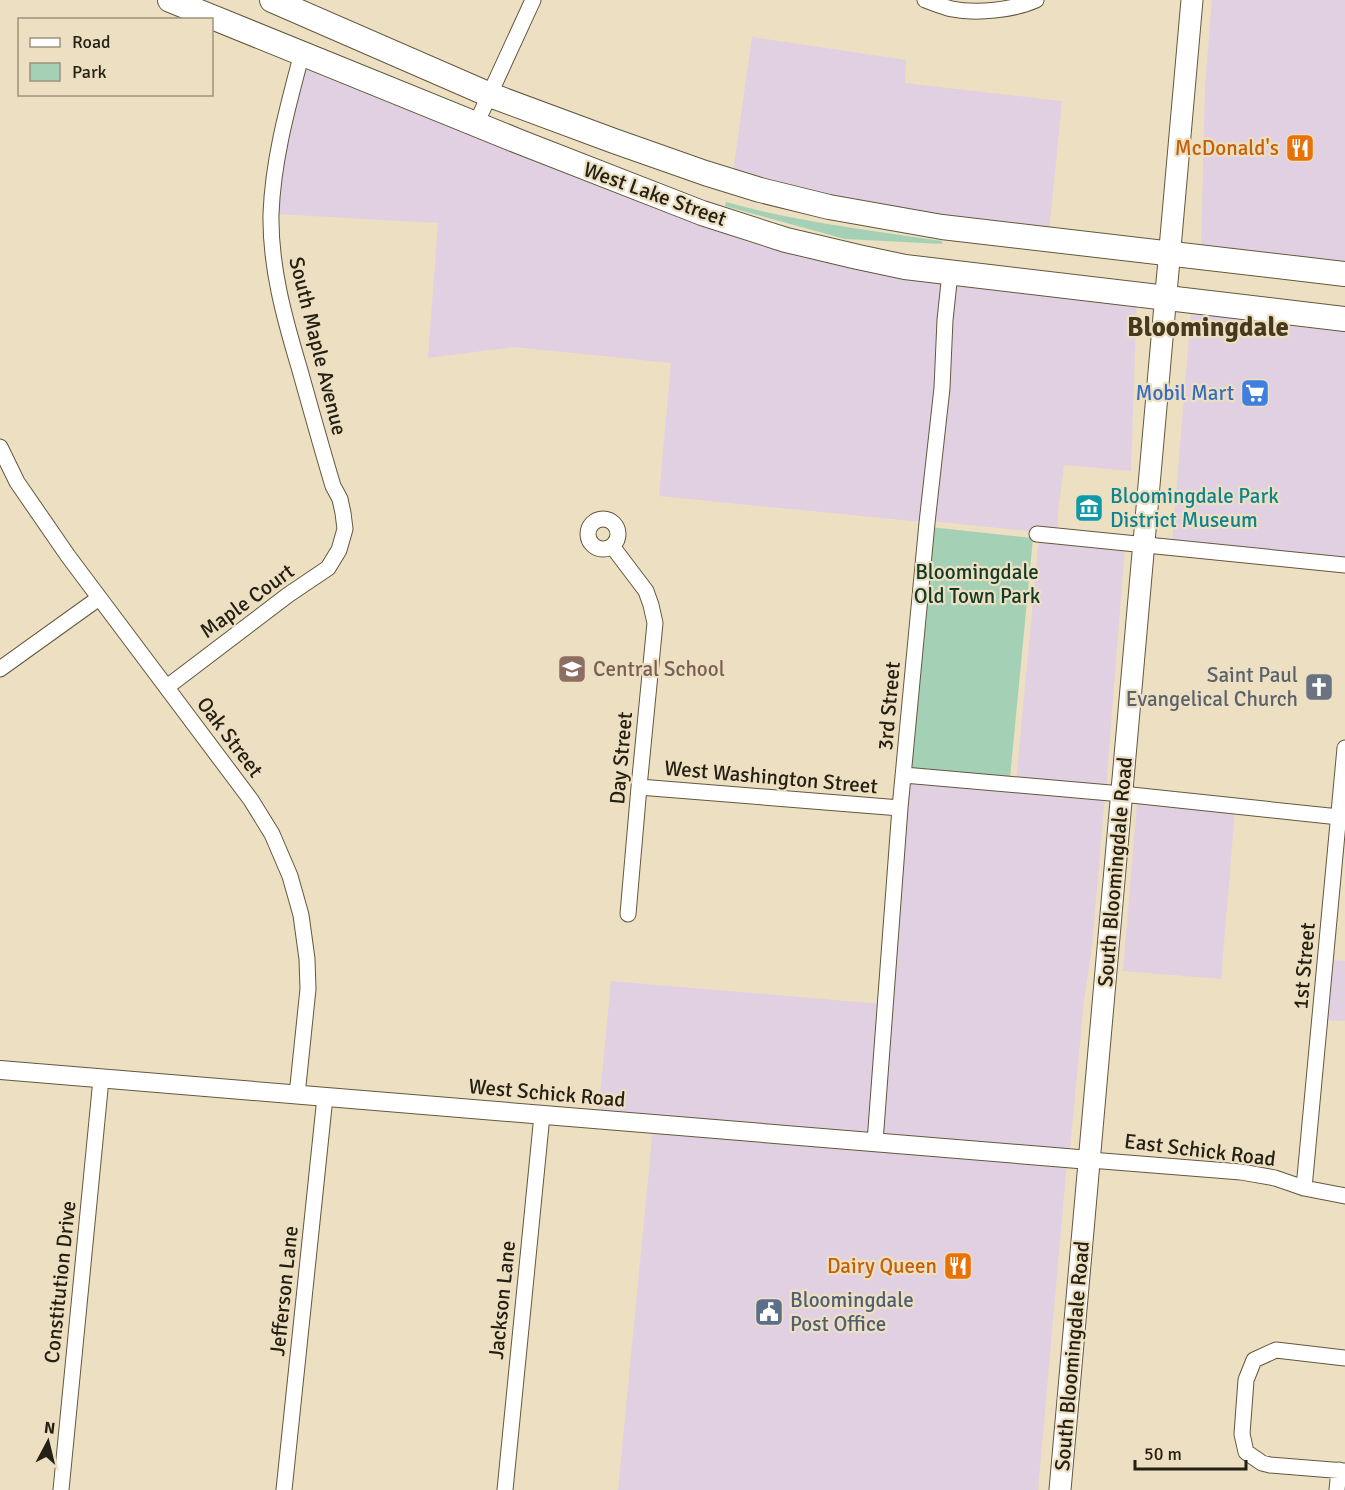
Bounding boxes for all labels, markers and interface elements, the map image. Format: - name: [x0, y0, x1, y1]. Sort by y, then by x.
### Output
- legend: [18, 18, 213, 96]
- text: Road: [72, 31, 111, 53]
- text: Park: [72, 61, 107, 83]
- restaurant icon: McDonald's: [1284, 132, 1316, 164]
- place label: McDonald's: [1175, 135, 1279, 161]
- street label: West Lake Street: [580, 156, 730, 232]
- street label: South Maple Avenue: [283, 254, 353, 438]
- district label: Bloomingdale: [1127, 311, 1289, 344]
- supermarket icon: Mobil Mart: [1239, 377, 1271, 409]
- place label: Mobil Mart: [1135, 380, 1234, 406]
- place label: Bloomingdale Park District Museum: [1110, 483, 1279, 533]
- museum icon: Bloomingdale Park District Museum: [1073, 492, 1105, 524]
- street label: Maple Court: [195, 558, 299, 644]
- park label: Bloomingdale Old Town Park: [914, 559, 1041, 609]
- school or university icon: Central School: [556, 653, 588, 685]
- place label: Central School: [593, 656, 725, 682]
- street label: 3rd Street: [872, 660, 906, 752]
- place label: Saint Paul Evangelical Church: [1126, 662, 1298, 712]
- church icon: Saint Paul Evangelical Church: [1303, 671, 1335, 703]
- street label: Oak Street: [191, 692, 269, 782]
- street label: Day Street: [604, 711, 638, 805]
- street label: West Washington Street: [663, 755, 879, 799]
- street label: South Bloomingdale Road: [1092, 756, 1138, 988]
- street label: 1st Street: [1287, 921, 1321, 1011]
- street label: West Schick Road: [467, 1073, 627, 1113]
- street label: East Schick Road: [1123, 1128, 1277, 1172]
- street label: Constitution Drive: [39, 1199, 81, 1365]
- street label: Jefferson Lane: [264, 1225, 304, 1357]
- street label: Jackson Lane: [483, 1239, 521, 1361]
- street label: South Bloomingdale Road: [1049, 1240, 1095, 1472]
- restaurant icon: Dairy Queen: [942, 1250, 974, 1282]
- place label: Dairy Queen: [827, 1253, 937, 1279]
- place label: Bloomingdale Post Office: [790, 1287, 914, 1337]
- public building icon: Bloomingdale Post Office: [753, 1296, 785, 1328]
- north arrow: [18, 1412, 78, 1472]
- text: N: [43, 1418, 56, 1439]
- scale bar: [1135, 1433, 1246, 1471]
- text: 50 m: [1144, 1443, 1182, 1465]

